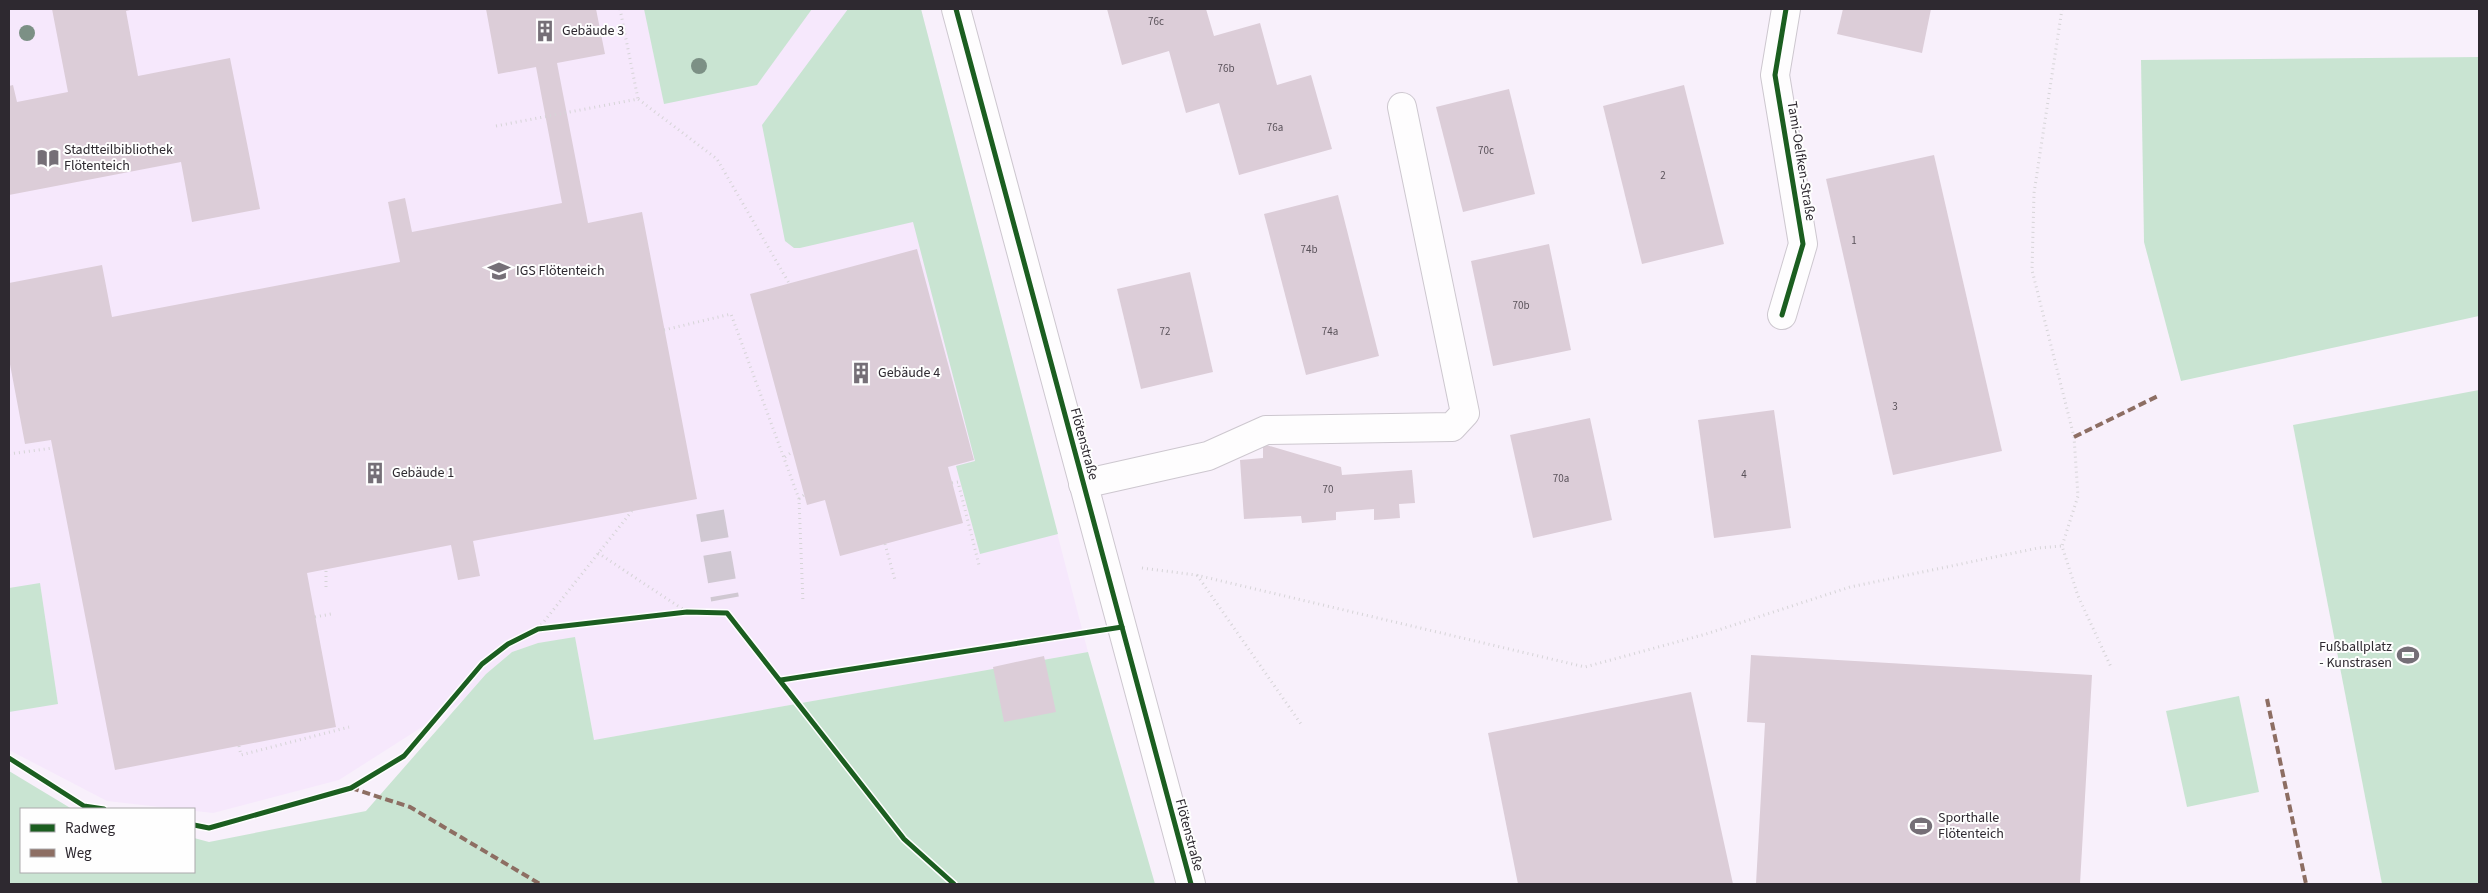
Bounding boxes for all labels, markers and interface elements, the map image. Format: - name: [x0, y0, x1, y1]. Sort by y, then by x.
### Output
- house number: 76c: [1148, 14, 1164, 29]
- building icon: Gebäude 3: [532, 18, 558, 44]
- place label: Gebäude 3: [562, 21, 624, 41]
- house number: 76b: [1217, 61, 1235, 76]
- street label: Tami-Oelfken-Straße: [1782, 100, 1820, 222]
- house number: 76a: [1267, 120, 1283, 135]
- place label: Stadtteilbibliothek Flötenteich: [64, 140, 173, 176]
- house number: 70c: [1478, 143, 1494, 158]
- library icon: Stadtteilbibliothek Flötenteich: [35, 145, 61, 171]
- house number: 2: [1660, 168, 1666, 183]
- house number: 1: [1851, 233, 1857, 248]
- house number: 74b: [1300, 242, 1318, 257]
- school or university icon: IGS Flötenteich: [486, 258, 512, 284]
- place label: IGS Flötenteich: [516, 261, 605, 281]
- house number: 70b: [1512, 298, 1530, 313]
- house number: 72: [1160, 324, 1170, 339]
- house number: 74a: [1322, 324, 1338, 339]
- building icon: Gebäude 4: [848, 360, 874, 386]
- place label: Gebäude 4: [878, 363, 940, 383]
- house number: 3: [1892, 399, 1898, 414]
- street label: Flötenstraße: [1065, 406, 1103, 482]
- building icon: Gebäude 1: [362, 460, 388, 486]
- place label: Gebäude 1: [392, 463, 454, 483]
- house number: 4: [1741, 467, 1747, 482]
- house number: 70a: [1553, 471, 1569, 486]
- house number: 70: [1323, 482, 1333, 497]
- place label: Fußballplatz - Kunstrasen: [2319, 637, 2392, 673]
- sports icon: Fußballplatz - Kunstrasen: [2395, 642, 2421, 668]
- street label: Flötenstraße: [1170, 797, 1208, 873]
- legend: [20, 808, 195, 873]
- place label: Sporthalle Flötenteich: [1938, 808, 2004, 844]
- sports icon: Sporthalle Flötenteich: [1908, 813, 1934, 839]
- text: Radweg: [65, 818, 115, 839]
- text: Weg: [65, 843, 92, 864]

